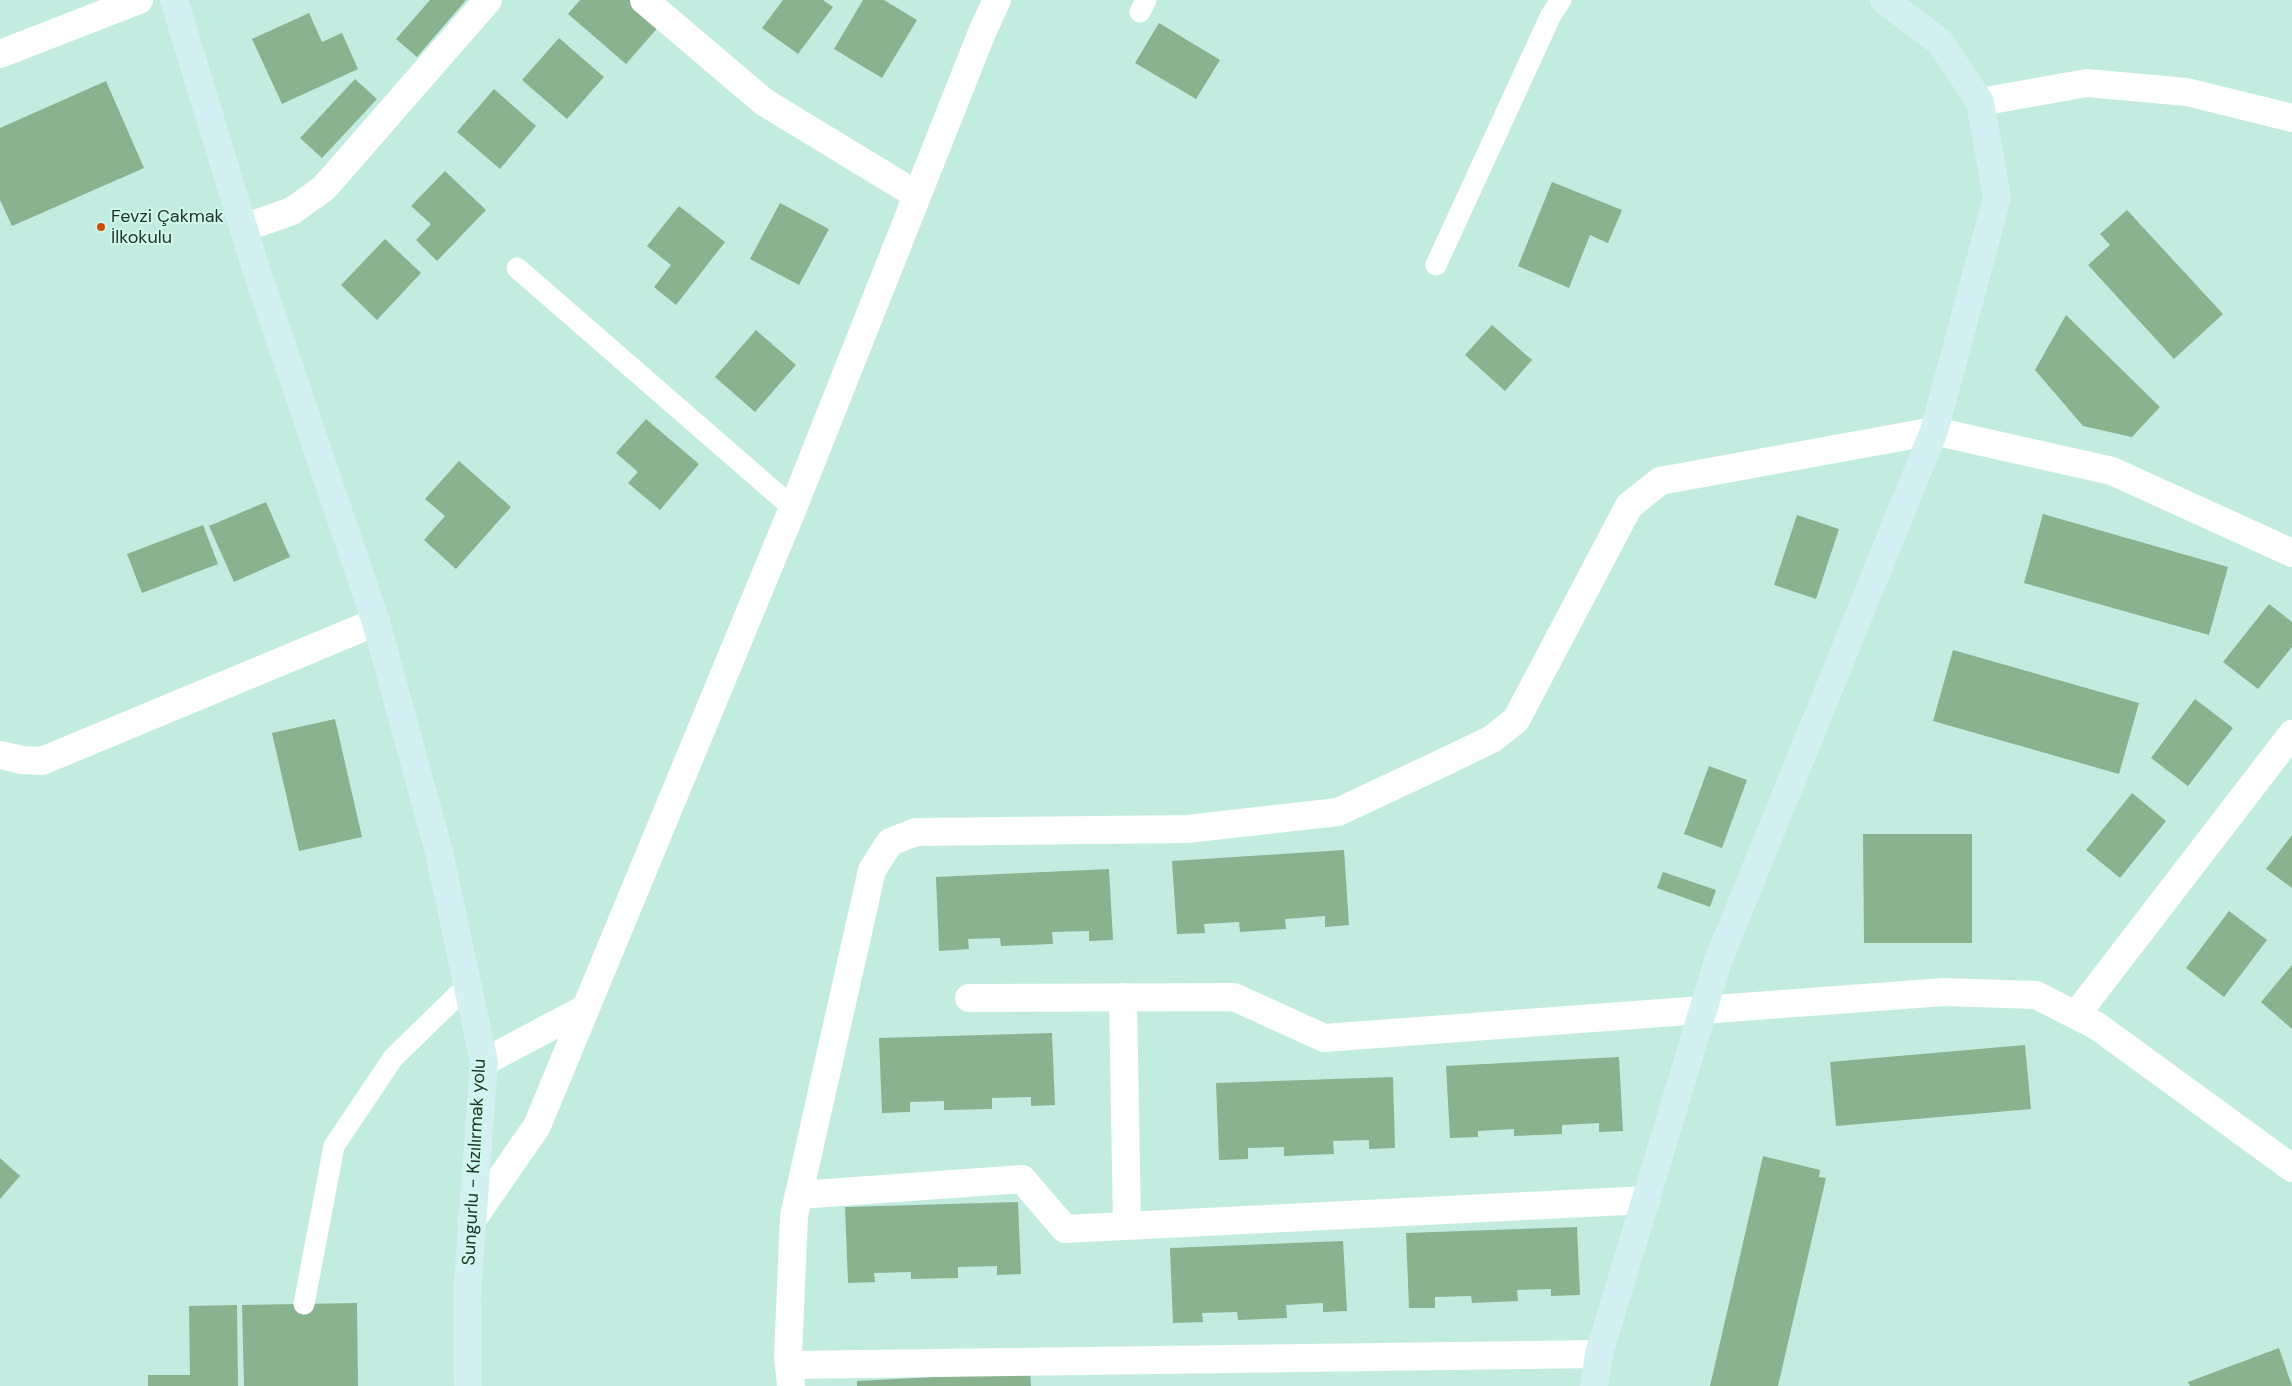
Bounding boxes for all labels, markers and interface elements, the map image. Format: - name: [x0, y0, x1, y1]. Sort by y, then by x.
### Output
- place label: Fevzi Çakmak İlkokulu: [111, 206, 224, 248]
- marker: Fevzi Çakmak İlkokulu: [95, 221, 107, 233]
- street label: Sungurlu - Kızılırmak yolu: [459, 1058, 491, 1266]

